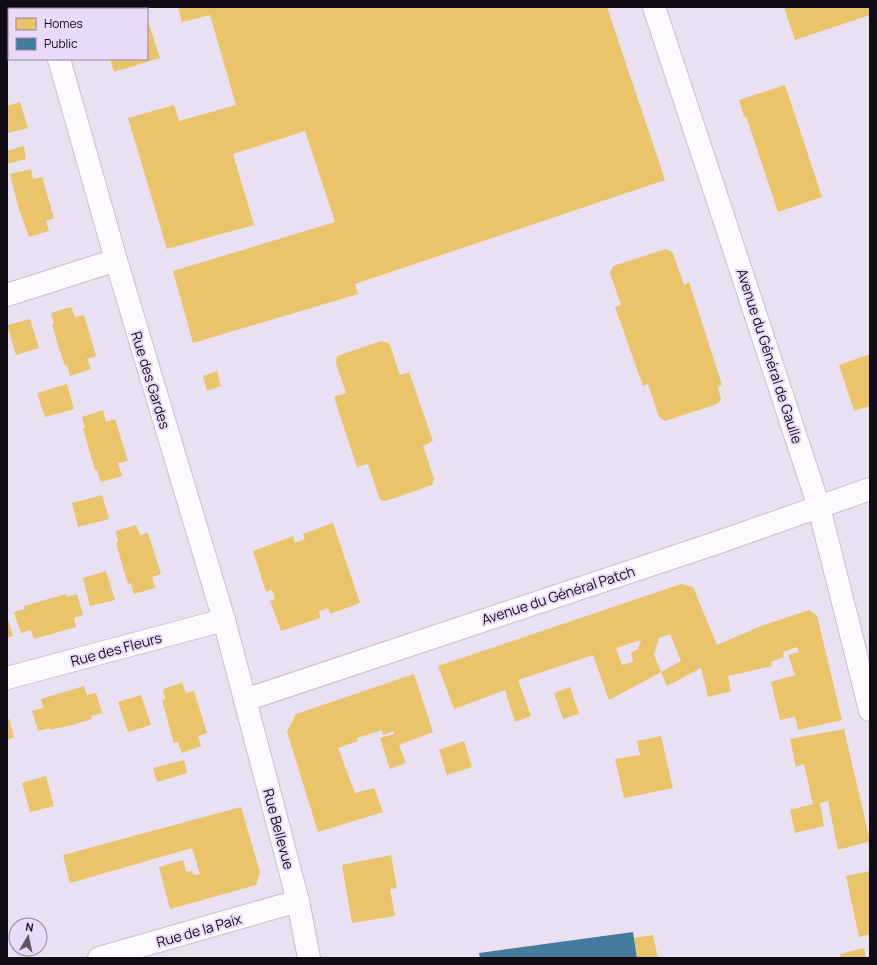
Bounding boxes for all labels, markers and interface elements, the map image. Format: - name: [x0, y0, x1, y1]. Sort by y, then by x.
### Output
- legend: [8, 8, 148, 60]
- text: Homes: [44, 15, 83, 32]
- text: Public: [44, 35, 78, 52]
- street label: Avenue du Général de Gaulle: [733, 266, 807, 446]
- street label: Rue des Gardes: [127, 329, 175, 431]
- street label: Avenue du Général Patch: [479, 561, 637, 629]
- street label: Rue des Fleurs: [68, 628, 164, 670]
- street label: Rue Bellevue: [259, 786, 299, 872]
- street label: Rue de la Paix: [154, 909, 244, 951]
- north arrow: [8, 917, 48, 957]
- text: N: [25, 919, 35, 935]

